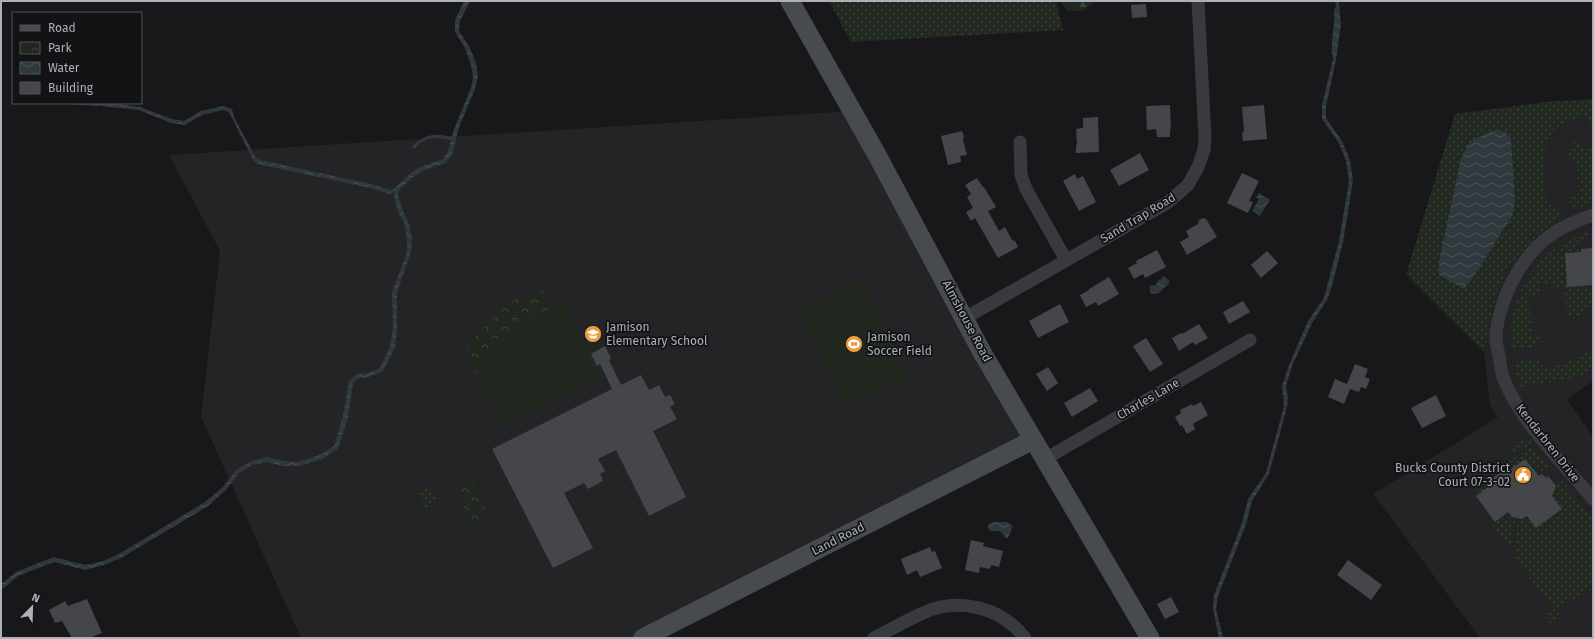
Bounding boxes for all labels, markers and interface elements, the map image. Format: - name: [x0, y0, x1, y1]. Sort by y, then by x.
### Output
- legend: [12, 12, 142, 104]
- text: Road: [48, 21, 76, 35]
- text: Park: [48, 41, 72, 55]
- text: Water: [48, 61, 80, 75]
- text: Building: [48, 81, 94, 95]
- street label: Sand Trap Road: [1098, 190, 1178, 246]
- street label: Almshouse Road: [940, 278, 994, 364]
- place label: Jamison Elementary School: [606, 320, 708, 348]
- school or university icon: Jamison Elementary School: [583, 324, 603, 344]
- place label: Jamison Soccer Field: [867, 330, 932, 358]
- sports icon: Jamison Soccer Field: [844, 334, 864, 354]
- street label: Charles Lane: [1114, 376, 1182, 422]
- street label: Kendarbren Drive: [1513, 401, 1583, 485]
- place label: Bucks County District Court 07-3-02: [1395, 461, 1511, 489]
- public building icon: Bucks County District Court 07-3-02: [1513, 465, 1533, 485]
- street label: Land Road: [809, 520, 867, 558]
- north arrow: [12, 587, 52, 627]
- text: N: [30, 591, 42, 606]

